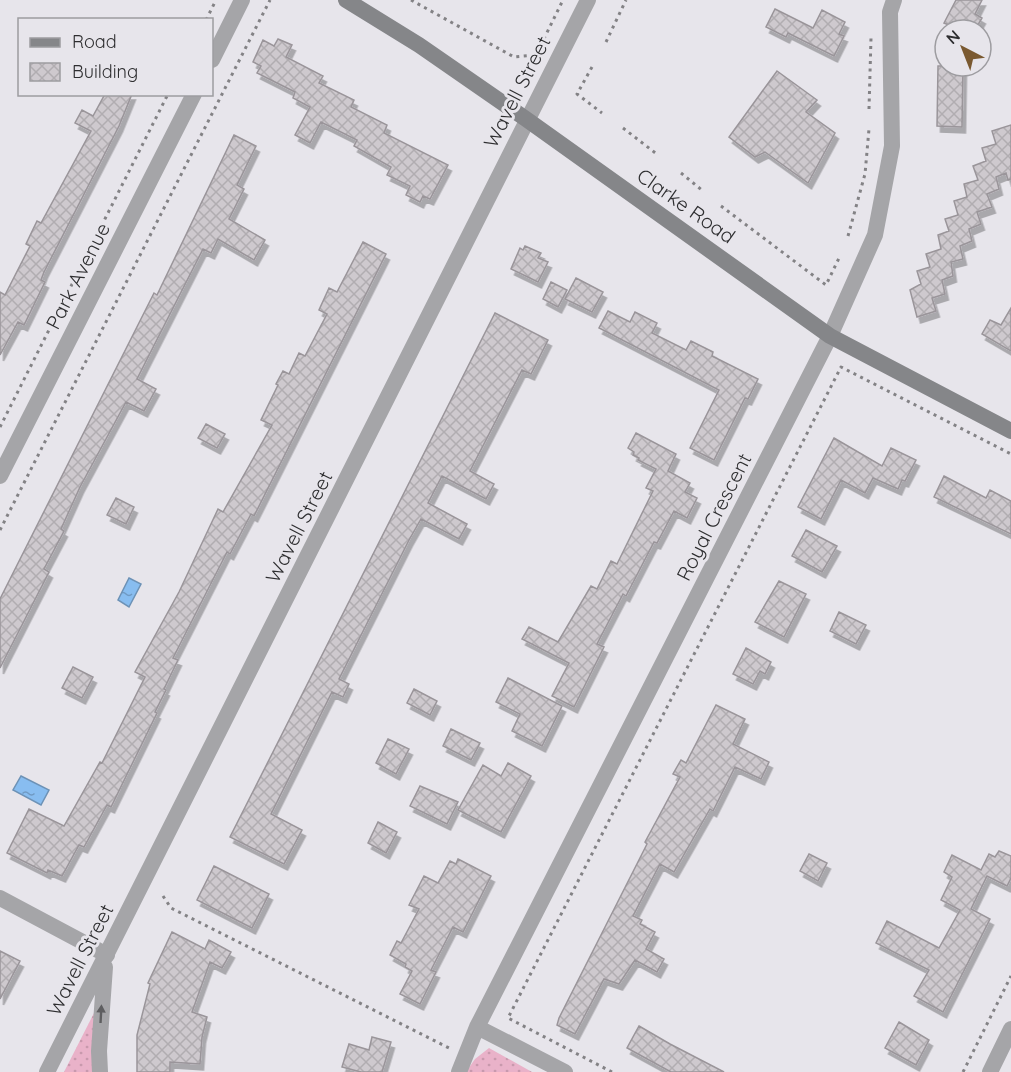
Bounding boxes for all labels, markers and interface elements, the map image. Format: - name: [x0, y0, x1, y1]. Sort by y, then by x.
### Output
- legend: [18, 18, 213, 96]
- north arrow: [933, 18, 993, 78]
- text: N: [942, 25, 964, 48]
- text: Road: [72, 30, 117, 53]
- street label: Wavell Street: [478, 31, 556, 152]
- text: Building: [72, 60, 138, 83]
- street label: Clarke Road: [632, 163, 740, 249]
- street label: Park Avenue: [40, 218, 115, 333]
- street label: Royal Crescent: [671, 449, 757, 585]
- street label: Wavell Street: [260, 466, 338, 587]
- street label: Wavell Street: [41, 899, 119, 1020]
- one-way arrow: [96, 1004, 105, 1023]

